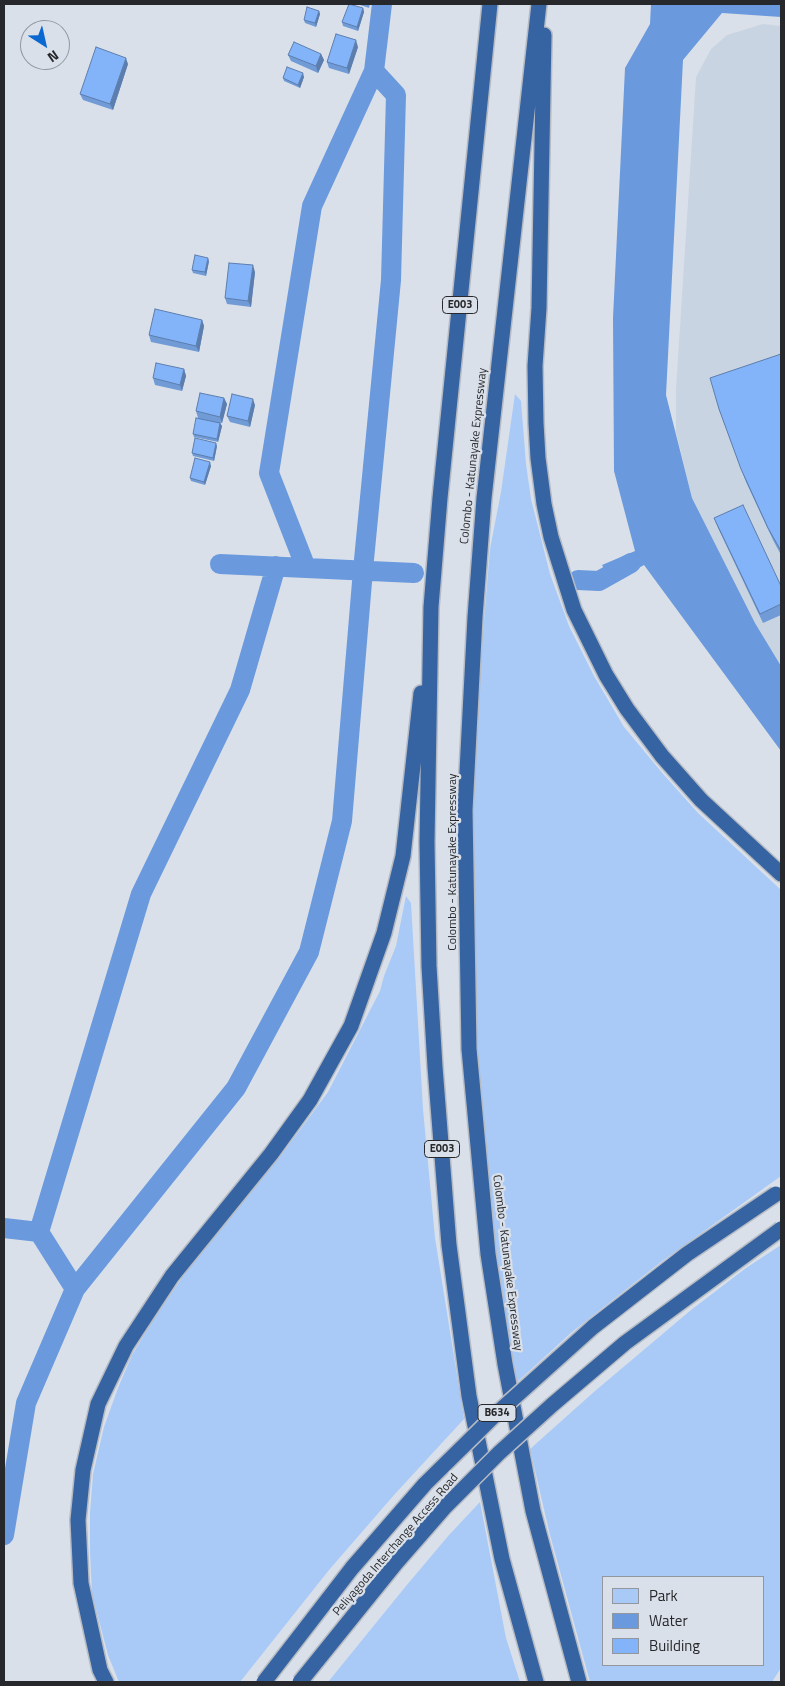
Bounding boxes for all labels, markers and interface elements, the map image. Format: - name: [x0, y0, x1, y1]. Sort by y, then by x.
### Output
- north arrow: [20, 20, 70, 70]
- text: N: [43, 45, 63, 68]
- road number: E003: [442, 296, 478, 314]
- street label: Colombo - Katunayake Expressway: [458, 367, 490, 545]
- street label: Colombo - Katunayake Expressway: [446, 773, 460, 951]
- road number: E003: [424, 1140, 460, 1158]
- street label: Colombo - Katunayake Expressway: [489, 1174, 525, 1352]
- road number: B634: [478, 1405, 516, 1422]
- street label: Peliyagoda Interchange Access Road: [330, 1471, 462, 1619]
- legend: [602, 1576, 765, 1666]
- text: Park: [649, 1584, 678, 1607]
- text: Water: [649, 1609, 688, 1632]
- text: Building: [649, 1634, 700, 1657]

